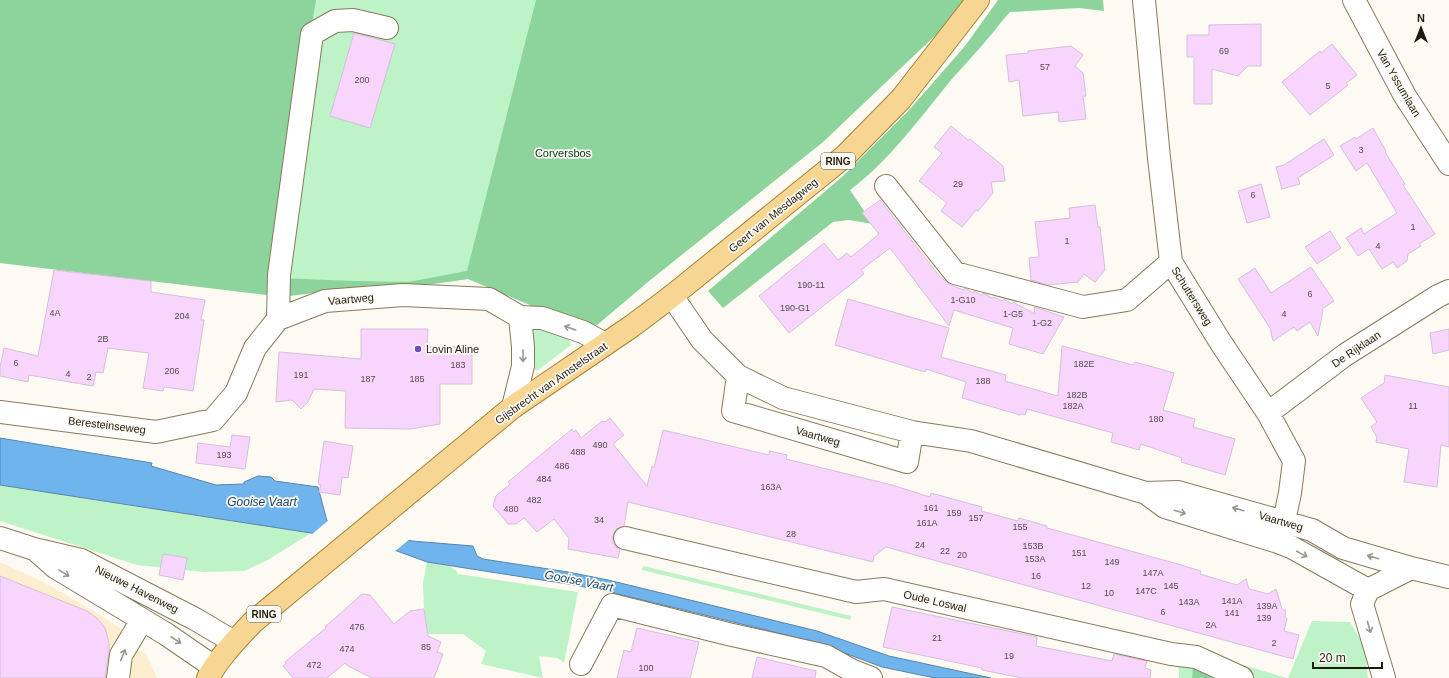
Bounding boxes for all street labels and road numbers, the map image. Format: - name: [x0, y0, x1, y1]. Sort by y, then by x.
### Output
- street label: Van Yssumlaan: [1375, 47, 1423, 119]
- road number: RING: [821, 153, 855, 169]
- street label: Geert van Mesdagweg: [726, 176, 820, 254]
- street label: Schuttersweg: [1169, 265, 1215, 327]
- street label: Vaartweg: [328, 291, 374, 307]
- street label: De Rijklaan: [1329, 328, 1383, 370]
- street label: Gijsbrecht van Amstelstraat: [493, 340, 609, 426]
- street label: Beresteinseweg: [67, 414, 147, 436]
- street label: Vaartweg: [794, 424, 842, 448]
- street label: Vaartweg: [1257, 509, 1305, 533]
- street label: Nieuwe Havenweg: [93, 563, 181, 615]
- street label: Oude Loswal: [902, 588, 968, 614]
- road number: RING: [247, 606, 281, 622]

